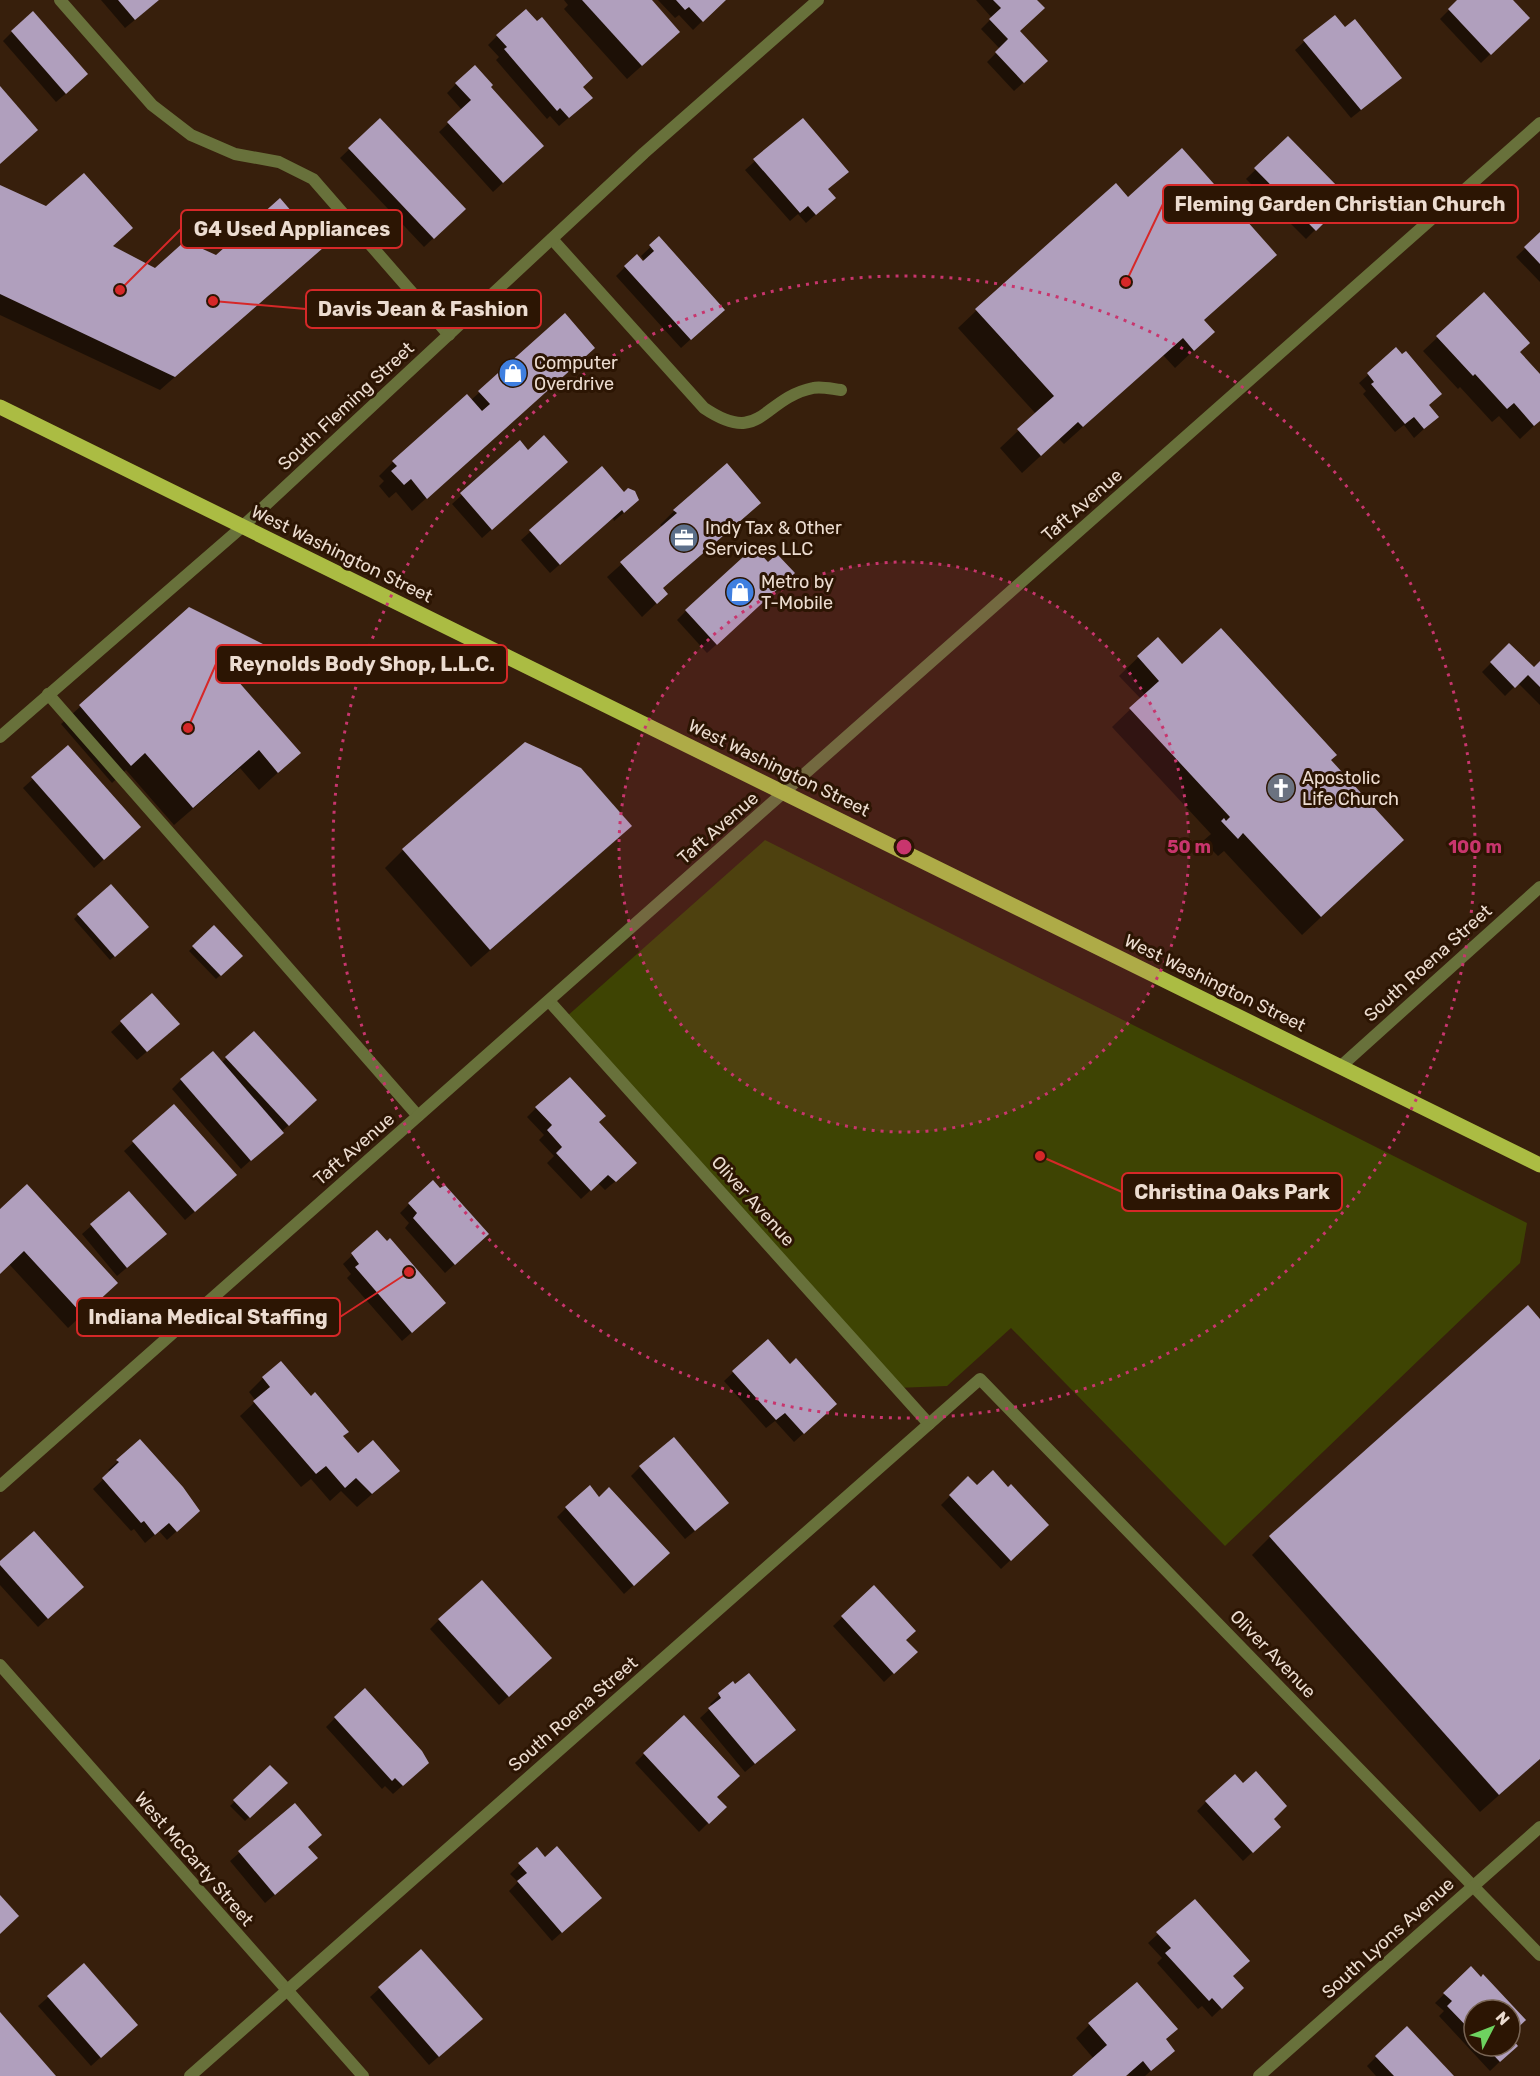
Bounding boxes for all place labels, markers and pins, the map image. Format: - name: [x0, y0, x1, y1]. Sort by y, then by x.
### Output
- callout: Fleming Garden Christian Church: [1163, 185, 1518, 223]
- callout: G4 Used Appliances: [181, 210, 402, 248]
- callout: Davis Jean & Fashion: [306, 290, 541, 328]
- place label: Computer Overdrive: [534, 352, 618, 395]
- shop icon: Computer Overdrive: [497, 357, 529, 389]
- place label: Indy Tax & Other Services LLC: [705, 517, 842, 560]
- office icon: Indy Tax & Other Services LLC: [668, 522, 700, 554]
- place label: Metro by T-Mobile: [761, 571, 834, 614]
- shop icon: Metro by T-Mobile: [724, 576, 756, 608]
- callout: Reynolds Body Shop, L.L.C.: [216, 645, 507, 683]
- place label: Apostolic Life Church: [1302, 767, 1399, 810]
- church icon: Apostolic Life Church: [1265, 772, 1297, 804]
- centre of rings: [894, 837, 914, 857]
- callout: Christina Oaks Park: [1122, 1173, 1342, 1211]
- callout: Indiana Medical Staffing: [77, 1298, 340, 1336]

